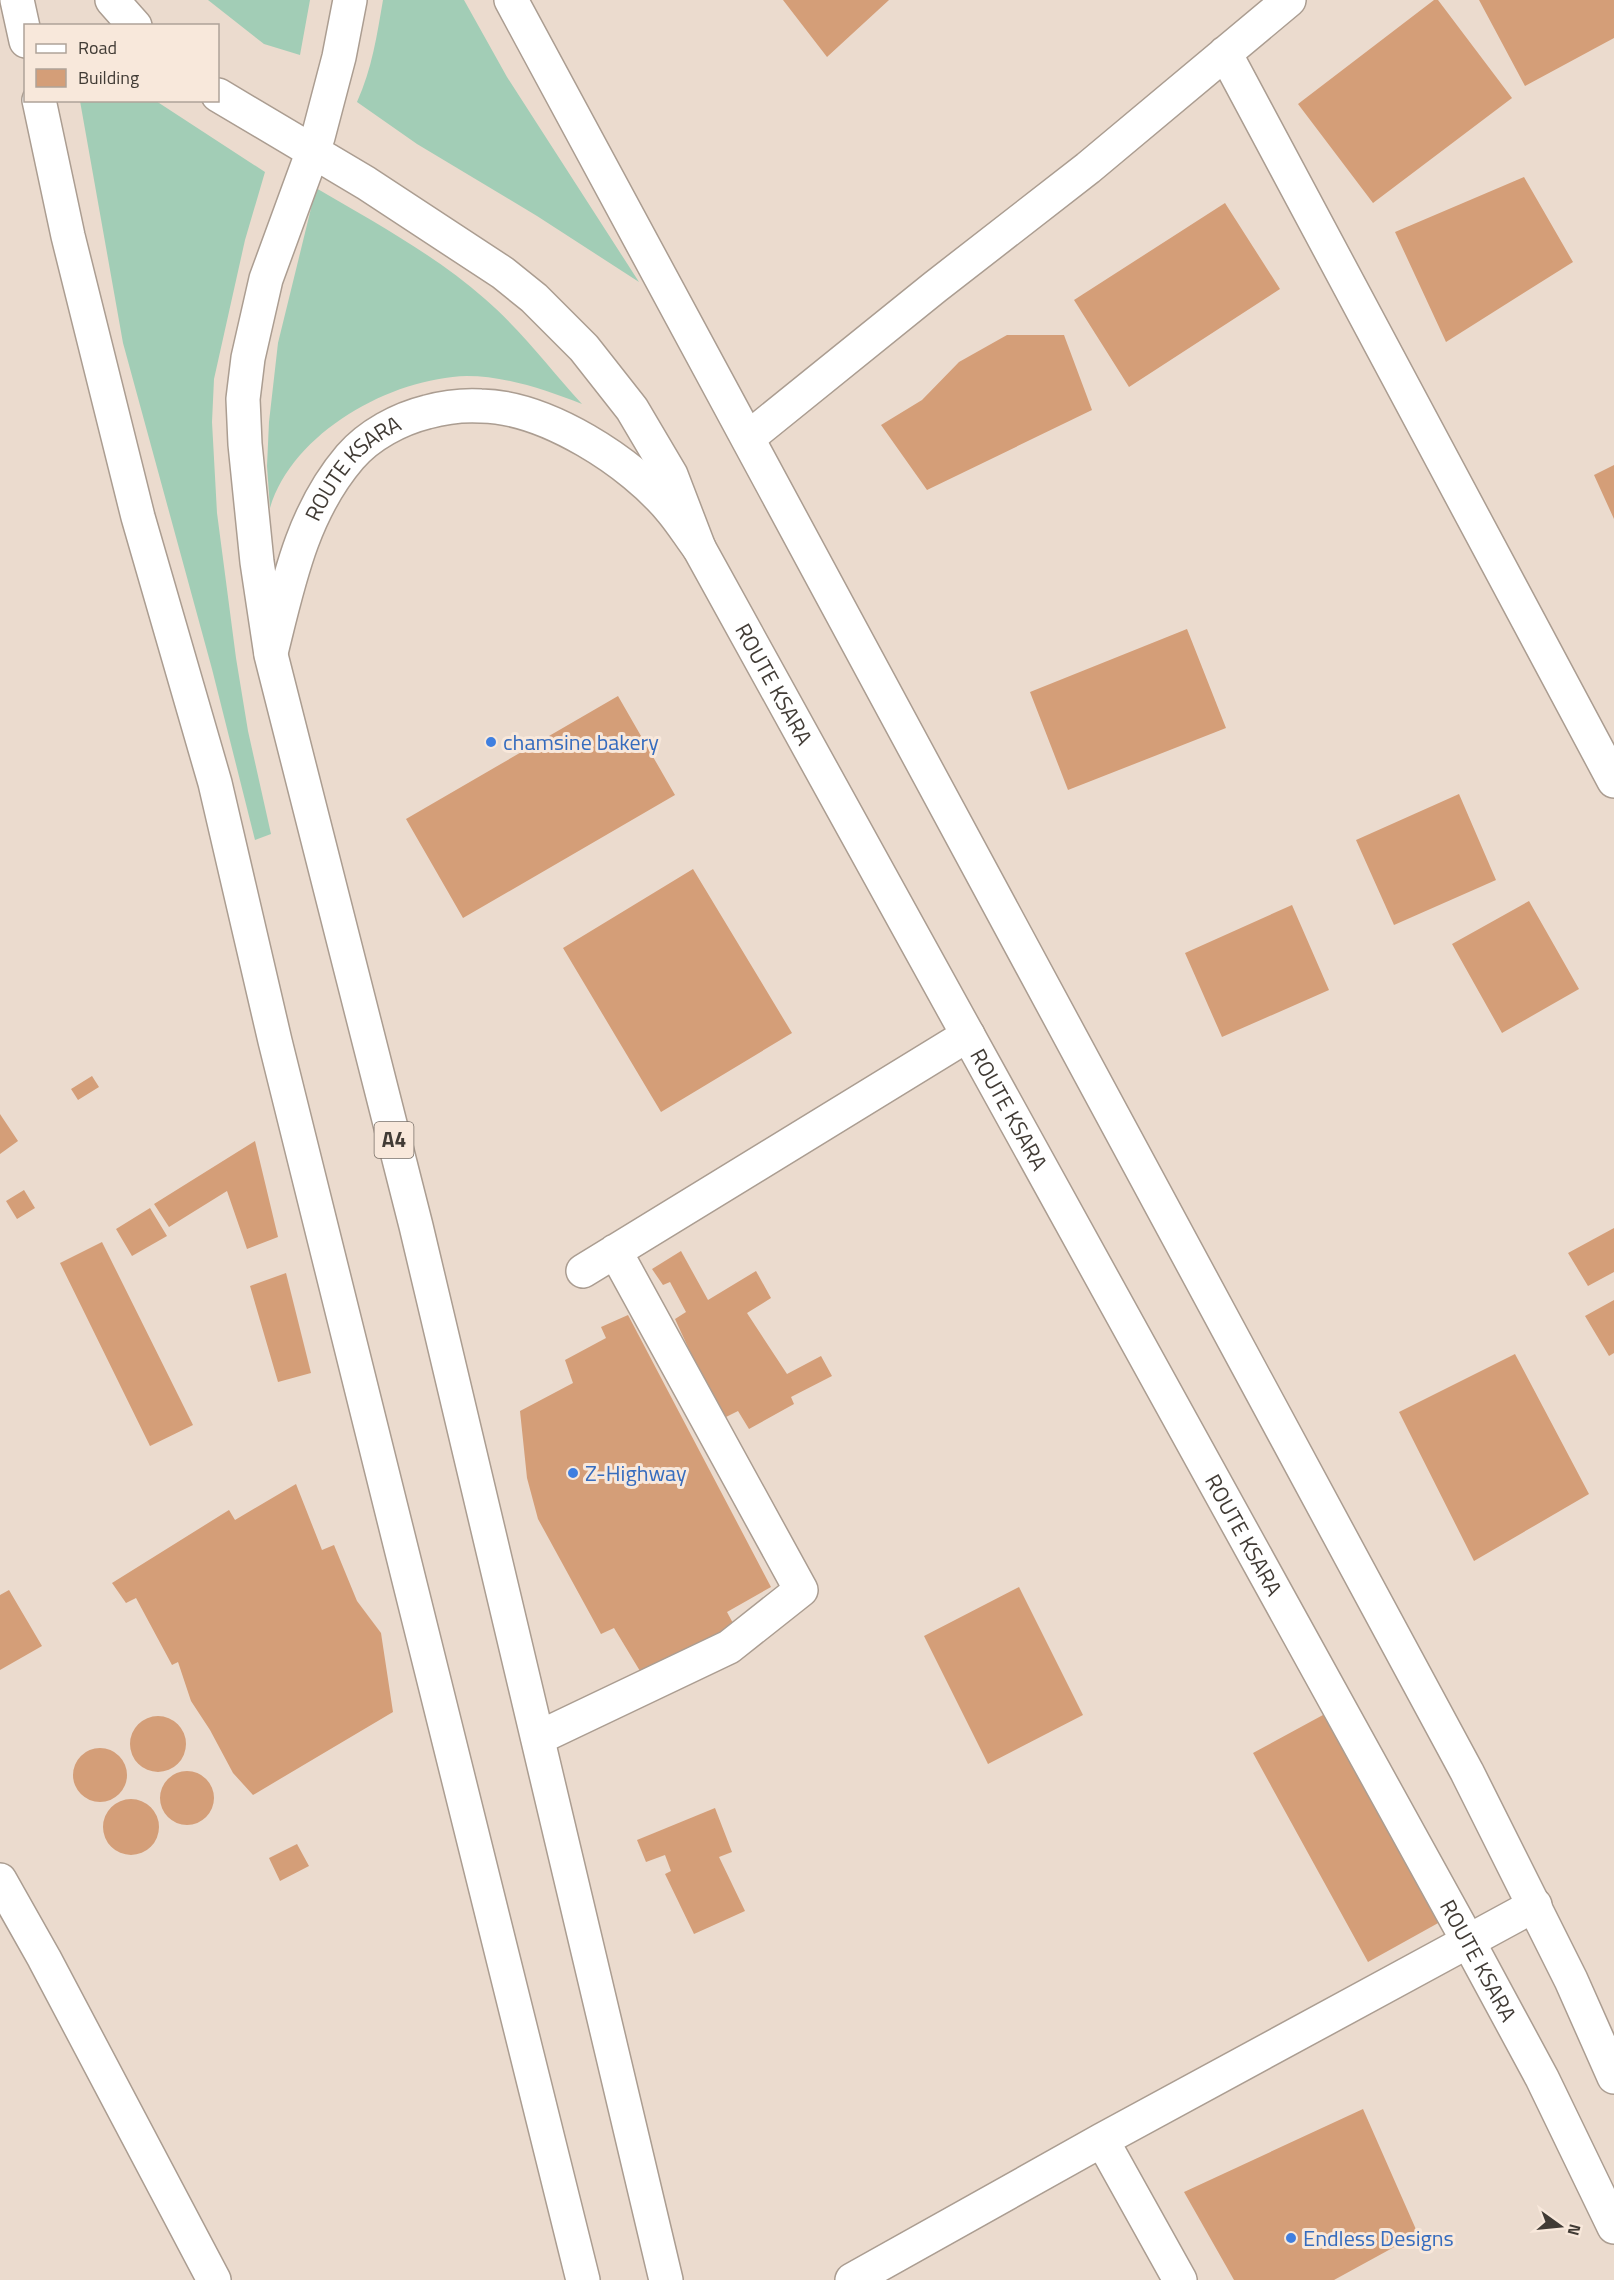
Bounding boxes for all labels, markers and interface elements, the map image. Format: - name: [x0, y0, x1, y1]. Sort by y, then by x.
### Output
- legend: [24, 24, 219, 102]
- text: Road: [78, 34, 117, 61]
- text: Building: [78, 64, 139, 91]
- street label: ROUTE KSARA: [296, 406, 407, 527]
- street label: ROUTE KSARA: [727, 617, 822, 751]
- place label: chamsine bakery: [503, 725, 659, 759]
- marker: chamsine bakery: [484, 735, 498, 749]
- street label: ROUTE KSARA: [962, 1042, 1056, 1177]
- road number: A4: [374, 1122, 414, 1158]
- place label: Z-Highway: [585, 1456, 687, 1490]
- marker: Z-Highway: [566, 1466, 580, 1480]
- street label: ROUTE KSARA: [1196, 1468, 1291, 1602]
- street label: ROUTE KSARA: [1431, 1893, 1526, 2028]
- north arrow: [1530, 2196, 1590, 2256]
- place label: Endless Designs: [1303, 2221, 1454, 2255]
- text: N: [1561, 2221, 1588, 2238]
- marker: Endless Designs: [1284, 2231, 1298, 2245]

